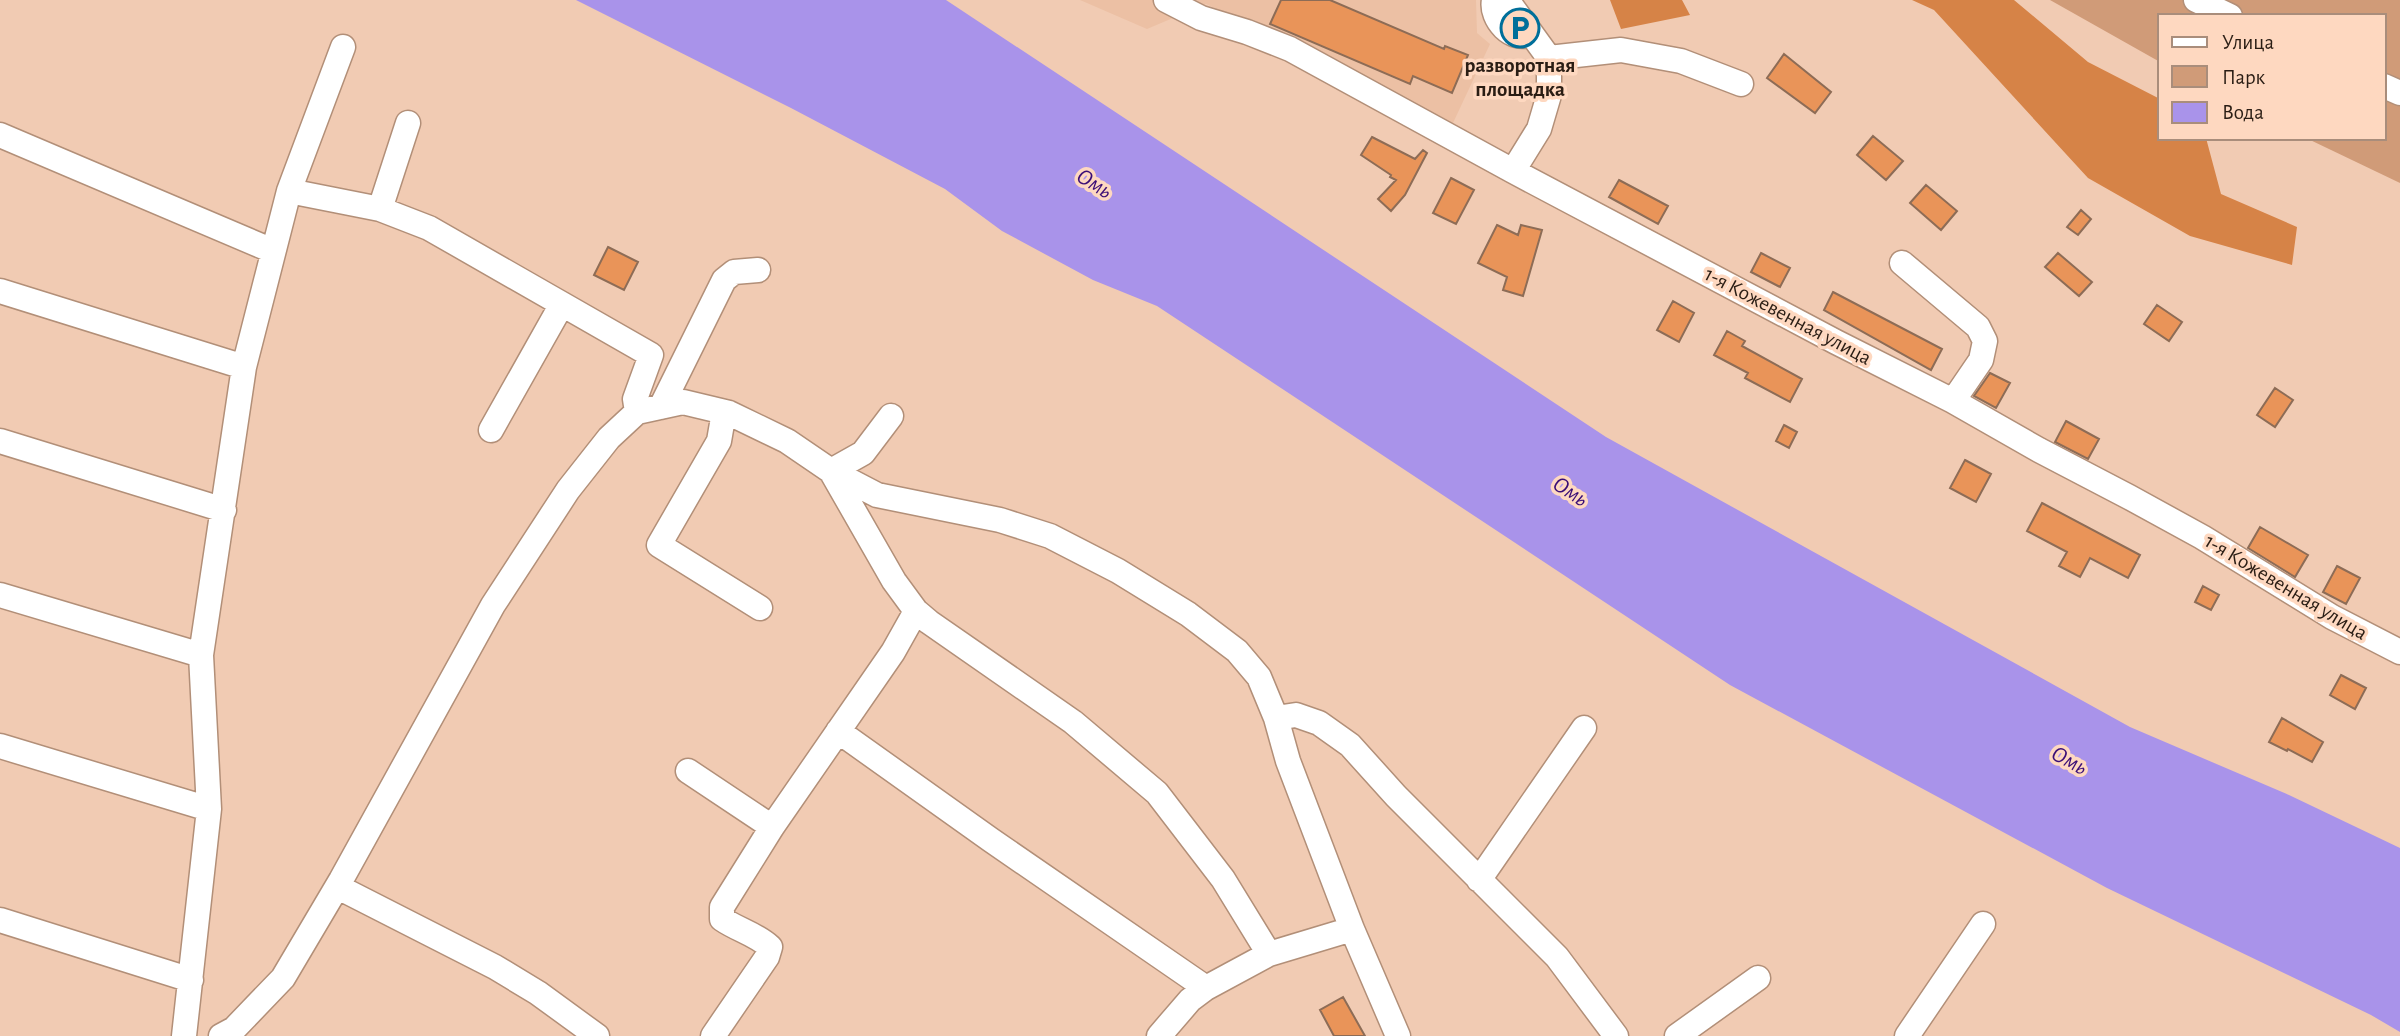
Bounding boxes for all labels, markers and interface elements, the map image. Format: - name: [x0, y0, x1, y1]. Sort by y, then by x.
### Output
- parking icon: разворотная площадка: [1499, 7, 1541, 49]
- legend: [2158, 14, 2386, 140]
- text: Улица: [2222, 32, 2275, 53]
- place label: разворотная площадка: [1464, 55, 1576, 100]
- text: Парк: [2222, 67, 2266, 88]
- text: Вода: [2222, 102, 2264, 123]
- water label: Омь: [1072, 164, 1116, 204]
- street label: 1-я Кожевенная улица: [1701, 263, 1875, 369]
- water label: Омь: [1548, 472, 1592, 512]
- street label: 1-я Кожевенная улица: [2201, 530, 2371, 644]
- water label: Омь: [2047, 742, 2091, 780]

